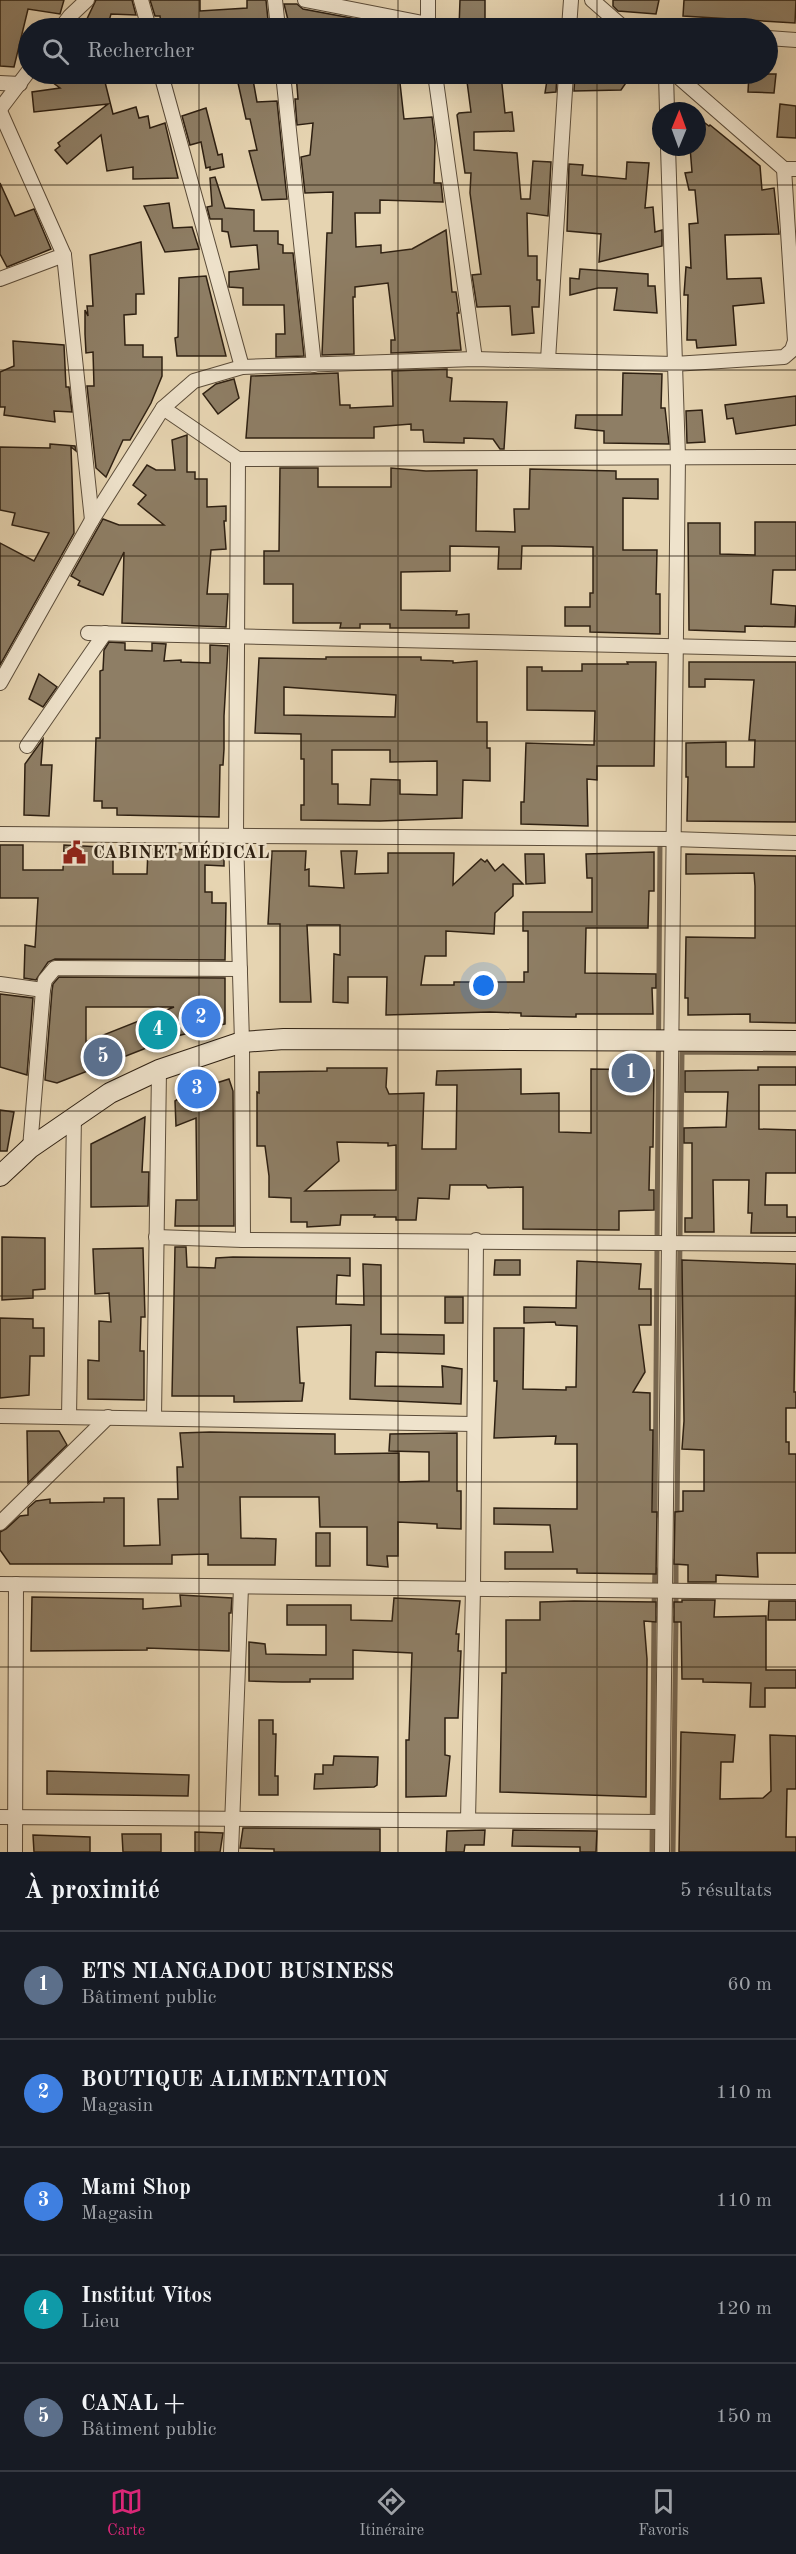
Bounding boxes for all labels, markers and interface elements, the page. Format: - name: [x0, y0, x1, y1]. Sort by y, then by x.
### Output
- search box: [18, 18, 778, 84]
- icon: search: [39, 35, 72, 68]
- text: Rechercher: [87, 40, 194, 62]
- north arrow: [652, 102, 706, 156]
- public building icon: CABINET MÉDICAL: [62, 840, 88, 866]
- place label: CABINET MÉDICAL: [93, 840, 269, 862]
- your location: [469, 971, 498, 1000]
- pin: 2: [182, 996, 220, 1040]
- pin: 4: [138, 1008, 178, 1052]
- pin: 5: [84, 1034, 122, 1080]
- pin: 1: [612, 1050, 650, 1096]
- pin: 3: [178, 1066, 216, 1112]
- text: À proximité: [24, 1878, 160, 1904]
- text: 5 résultats: [680, 1881, 772, 1901]
- text: ETS NIANGADOU BUSINESS: [81, 1961, 394, 1983]
- text: 1: [38, 1975, 49, 1995]
- text: 60 m: [727, 1975, 772, 1995]
- text: Bâtiment public: [81, 1988, 216, 2008]
- text: BOUTIQUE ALIMENTATION: [81, 2069, 388, 2091]
- text: 2: [38, 2083, 49, 2103]
- text: 110 m: [716, 2083, 772, 2103]
- text: Magasin: [81, 2096, 153, 2116]
- text: Mami Shop: [81, 2177, 191, 2199]
- text: 3: [38, 2191, 49, 2211]
- text: 110 m: [716, 2191, 772, 2211]
- text: Magasin: [81, 2204, 153, 2224]
- text: Institut Vitos: [81, 2285, 212, 2307]
- text: 4: [38, 2299, 49, 2319]
- text: 120 m: [716, 2299, 772, 2319]
- text: Lieu: [81, 2312, 120, 2332]
- text: CANAL +: [81, 2393, 185, 2415]
- text: 5: [38, 2407, 49, 2427]
- text: 150 m: [716, 2407, 772, 2427]
- text: Bâtiment public: [81, 2420, 216, 2440]
- tab: Carte: [107, 2485, 145, 2541]
- tab: Itinéraire: [359, 2485, 424, 2541]
- tab: Favoris: [638, 2485, 689, 2541]

